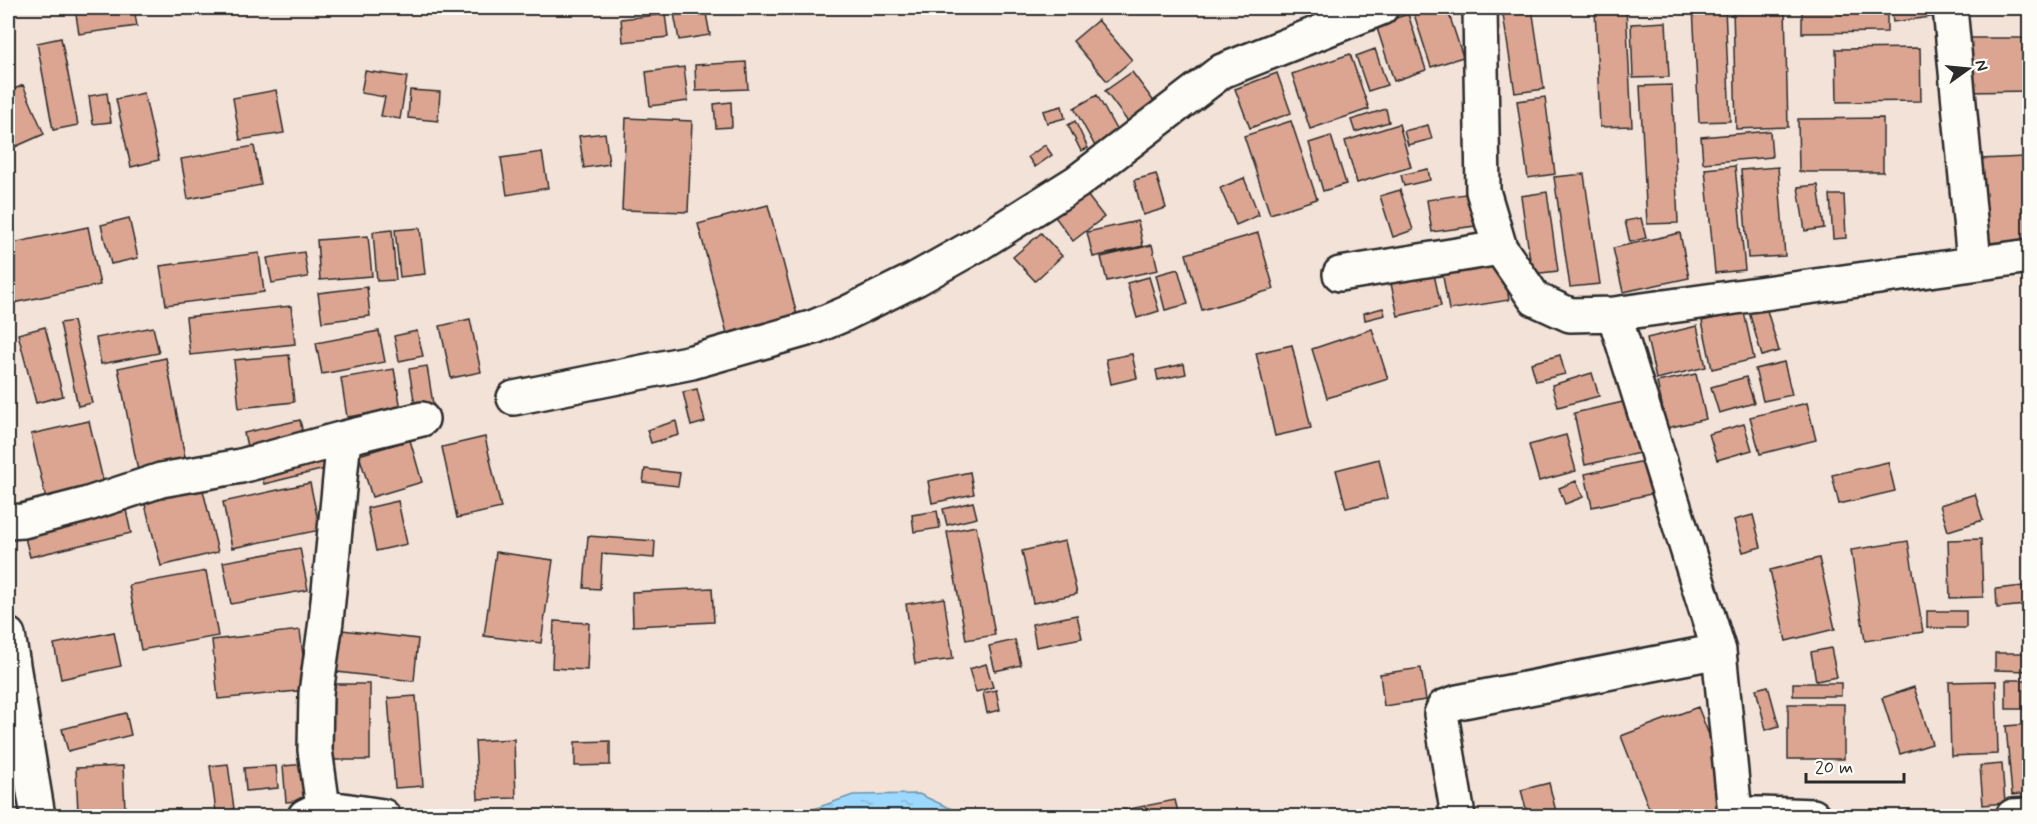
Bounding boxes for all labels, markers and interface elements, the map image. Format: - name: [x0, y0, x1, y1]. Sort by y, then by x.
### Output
- north arrow: [1938, 39, 1998, 99]
- text: N: [1970, 58, 1993, 73]
- scale bar: [1806, 746, 1904, 784]
- text: 20 m: [1815, 756, 1853, 780]

